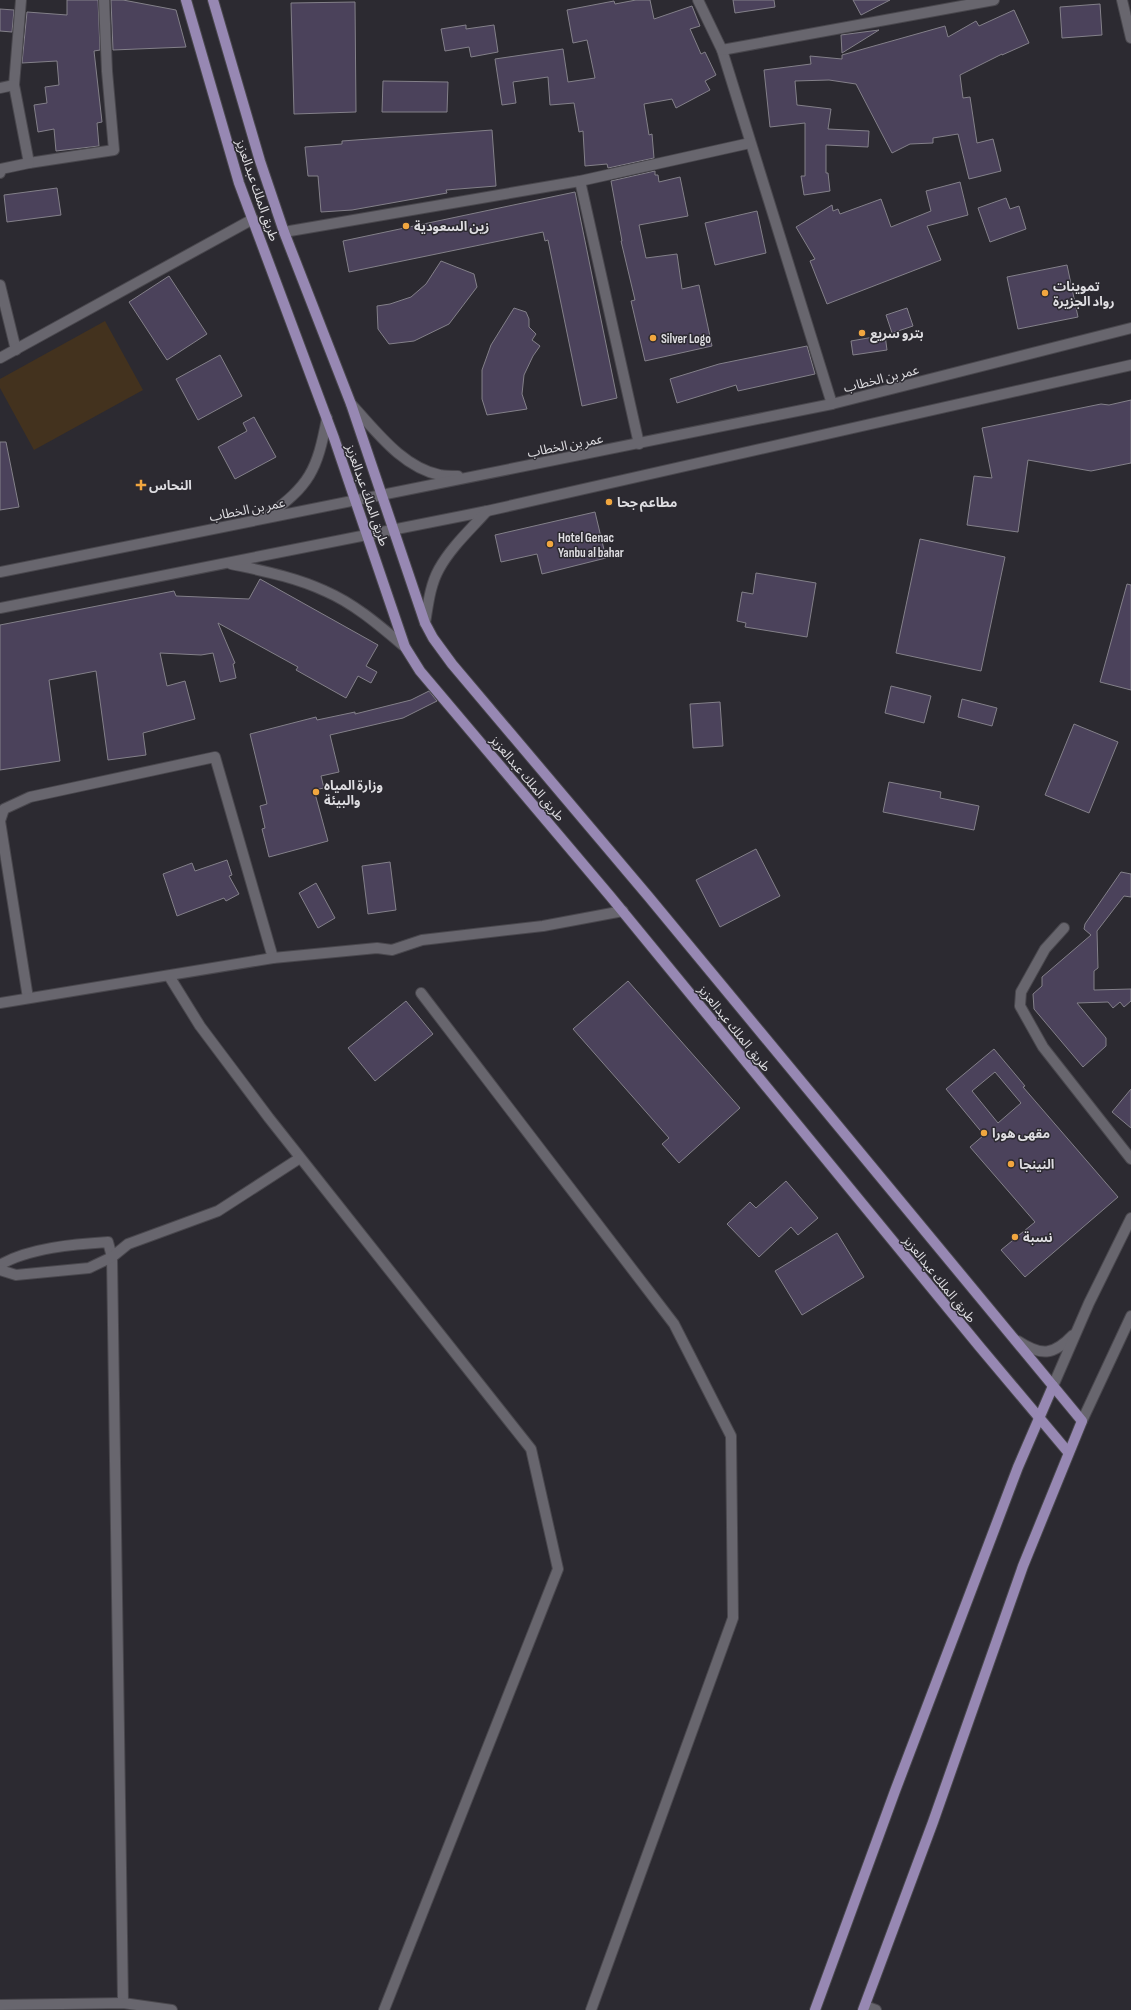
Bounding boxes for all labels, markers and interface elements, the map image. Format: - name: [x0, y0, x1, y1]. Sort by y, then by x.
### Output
- street label: طريق الملك عبدالعزيز: [232, 136, 282, 244]
- place label: زين السعودية: [414, 219, 489, 235]
- marker: زين السعودية: [401, 221, 411, 231]
- place label: تموينات رواد الجزيرة: [1053, 279, 1115, 310]
- marker: تموينات رواد الجزيرة: [1040, 288, 1050, 298]
- place label: بترو سريع: [870, 326, 924, 343]
- marker: بترو سريع: [857, 328, 867, 338]
- place label: Silver Logo: [661, 331, 711, 347]
- marker: Silver Logo: [648, 333, 658, 343]
- street label: عمر بن الخطاب: [842, 362, 921, 396]
- street label: عمر بن الخطاب: [526, 431, 605, 461]
- street label: طريق الملك عبدالعزيز: [342, 441, 392, 549]
- place label: النحاس: [149, 478, 192, 494]
- marker: النحاس: [136, 480, 146, 490]
- street label: عمر بن الخطاب: [208, 495, 287, 525]
- place label: مطاعم جحا: [617, 495, 677, 513]
- marker: مطاعم جحا: [604, 497, 614, 507]
- place label: Hotel Genac Yanbu al bahar: [558, 530, 624, 561]
- marker: Hotel Genac Yanbu al bahar: [545, 539, 555, 549]
- street label: طريق الملك عبدالعزيز: [486, 732, 568, 825]
- place label: وزارة المياه والبيئة: [324, 778, 383, 809]
- marker: وزارة المياه والبيئة: [311, 787, 321, 797]
- street label: طريق الملك عبدالعزيز: [694, 981, 774, 1075]
- place label: مقهى هورا: [992, 1126, 1050, 1142]
- marker: مقهى هورا: [979, 1128, 989, 1138]
- place label: النينجا: [1019, 1157, 1054, 1173]
- marker: النينجا: [1006, 1159, 1016, 1169]
- place label: نسبة: [1023, 1230, 1053, 1246]
- street label: طريق الملك عبدالعزيز: [899, 1232, 979, 1326]
- marker: نسبة: [1010, 1232, 1020, 1242]

